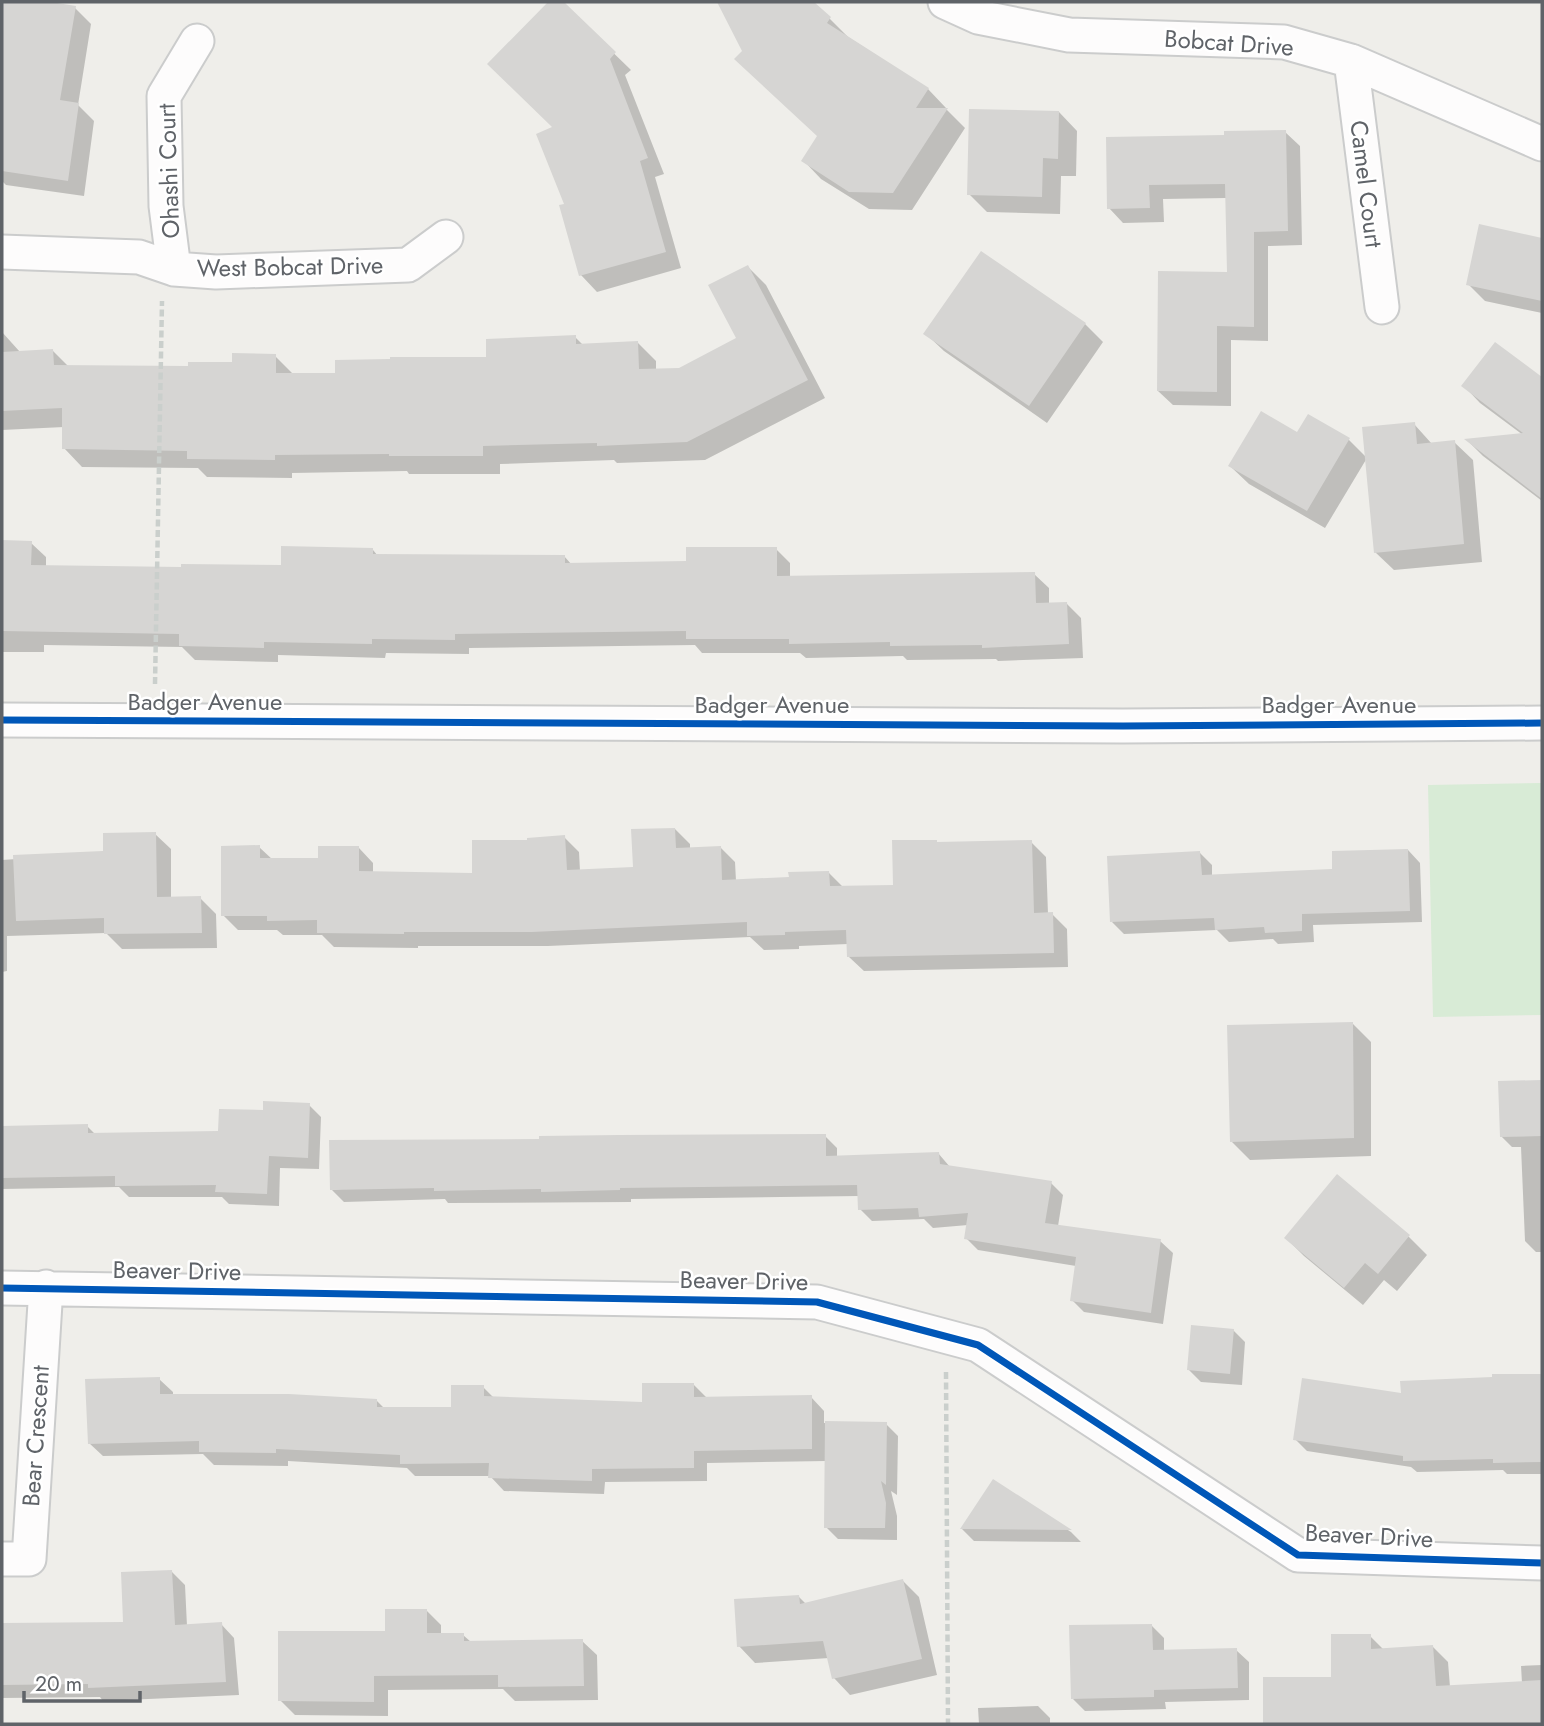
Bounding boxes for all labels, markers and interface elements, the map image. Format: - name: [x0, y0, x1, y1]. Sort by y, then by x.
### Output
- street label: Bobcat Drive: [1163, 21, 1295, 64]
- street label: Ohashi Court: [149, 103, 188, 239]
- street label: Camel Court: [1341, 118, 1392, 250]
- street label: West Bobcat Drive: [197, 247, 383, 286]
- street label: Badger Avenue: [128, 684, 282, 719]
- street label: Badger Avenue: [695, 687, 849, 722]
- street label: Badger Avenue: [1262, 687, 1416, 722]
- street label: Beaver Drive: [112, 1252, 242, 1289]
- street label: Beaver Drive: [679, 1262, 809, 1299]
- street label: Bear Crescent: [13, 1364, 58, 1508]
- street label: Beaver Drive: [1304, 1515, 1434, 1556]
- scale bar: [24, 1660, 140, 1704]
- text: 20 m: [35, 1669, 82, 1699]

